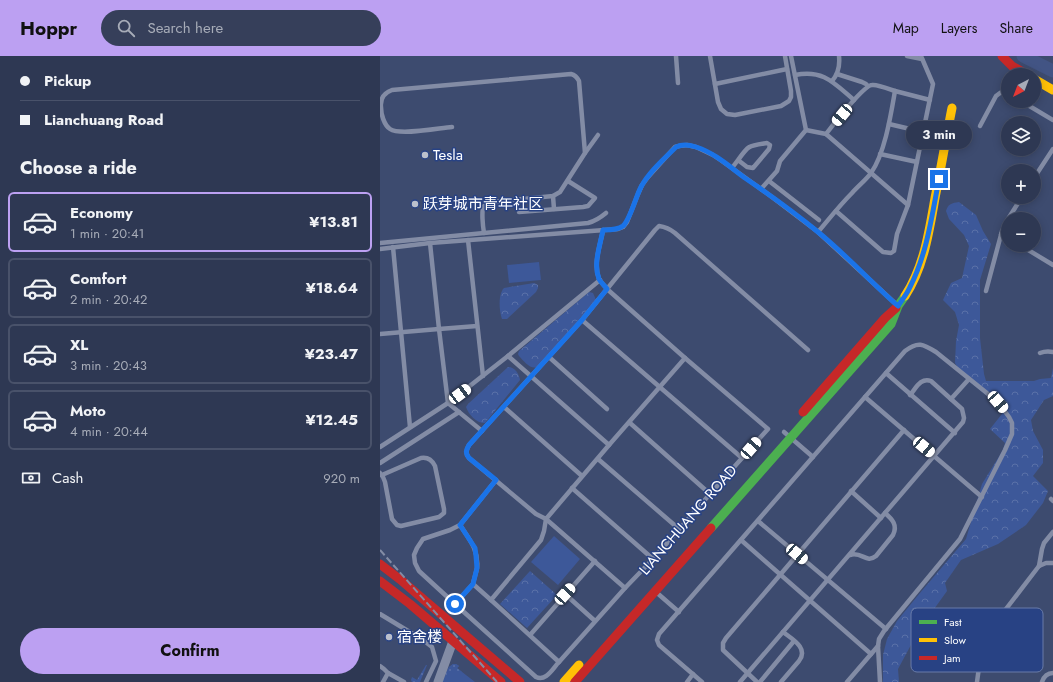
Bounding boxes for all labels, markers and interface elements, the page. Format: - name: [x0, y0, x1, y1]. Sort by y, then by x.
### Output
- search box: [101, 10, 381, 46]
- text: Hoppr: [20, 15, 77, 42]
- icon: search: [115, 17, 137, 39]
- text: Search here: [147, 17, 223, 39]
- text: Map: [893, 18, 919, 38]
- text: Layers: [941, 18, 977, 38]
- text: Share: [999, 18, 1033, 38]
- north arrow: [1001, 68, 1041, 108]
- map controls: [1001, 68, 1041, 252]
- text: Pickup: [44, 70, 91, 92]
- car: [830, 102, 854, 128]
- text: Lianchuang Road: [44, 109, 164, 131]
- button: layers: [1001, 116, 1041, 156]
- callout: 3 min: [906, 121, 972, 149]
- text: 3 min: [922, 125, 956, 144]
- place label: Tesla: [433, 144, 463, 166]
- marker: Tesla: [420, 150, 430, 160]
- text: Choose a ride: [20, 155, 137, 181]
- button: +: [1001, 164, 1041, 204]
- route end: [930, 170, 948, 188]
- place label: 跃芽城市青年社区: [423, 193, 543, 215]
- marker: 跃芽城市青年社区: [410, 199, 420, 209]
- text: Economy: [70, 202, 133, 224]
- icon: car: [22, 204, 58, 240]
- text: ¥13.81: [309, 211, 358, 233]
- button: −: [1001, 212, 1041, 252]
- text: 1 min · 20:41: [70, 224, 144, 243]
- text: Comfort: [70, 268, 127, 290]
- icon: car: [22, 270, 58, 306]
- text: ¥18.64: [306, 277, 358, 299]
- text: 2 min · 20:42: [70, 290, 147, 309]
- text: XL: [70, 334, 88, 356]
- icon: car: [22, 336, 58, 372]
- text: ¥23.47: [305, 343, 358, 365]
- text: 3 min · 20:43: [70, 356, 147, 375]
- car: [447, 382, 473, 406]
- car: [986, 389, 1010, 415]
- text: Moto: [70, 400, 106, 422]
- icon: car: [22, 402, 58, 438]
- text: ¥12.45: [306, 409, 358, 431]
- text: 4 min · 20:44: [70, 422, 148, 441]
- car: [739, 435, 763, 461]
- car: [911, 435, 937, 459]
- street label: LIANCHUANG ROAD: [634, 460, 742, 580]
- icon: cash: [20, 467, 42, 489]
- text: Cash: [52, 467, 83, 489]
- text: 920 m: [323, 469, 360, 488]
- car: [784, 542, 810, 566]
- car: [553, 581, 577, 607]
- route start: [446, 595, 464, 613]
- legend: [911, 608, 1043, 672]
- text: Fast: [944, 614, 962, 630]
- place label: 宿舍楼: [397, 626, 442, 648]
- button: Confirm: [20, 628, 360, 674]
- marker: 宿舍楼: [384, 632, 394, 642]
- text: Slow: [944, 632, 966, 648]
- text: Jam: [942, 650, 961, 666]

